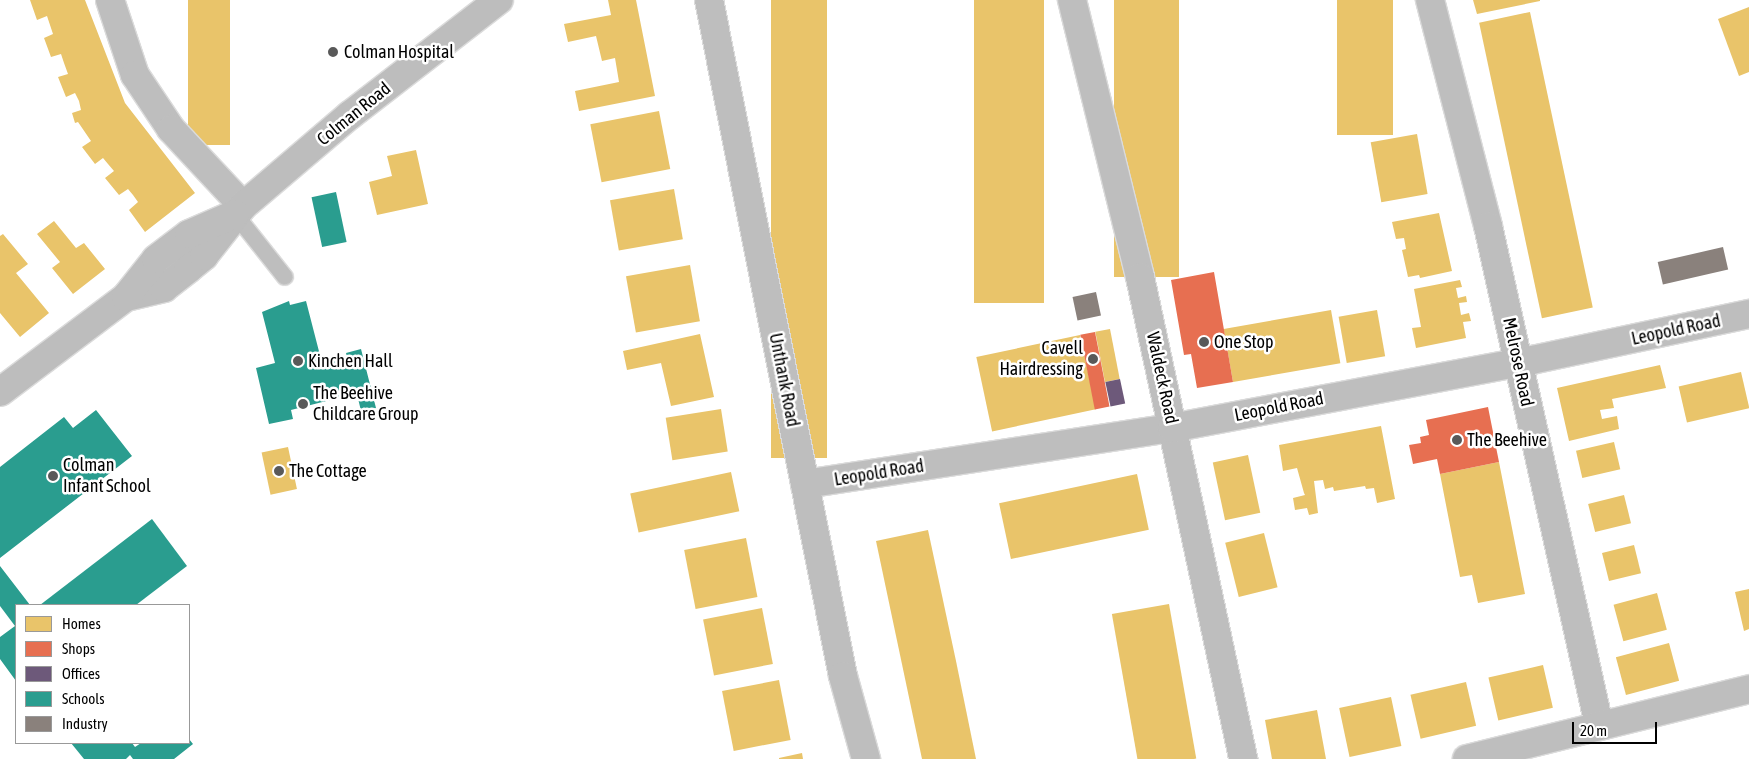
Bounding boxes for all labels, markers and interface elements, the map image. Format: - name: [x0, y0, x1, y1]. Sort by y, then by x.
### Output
- place label: Colman Hospital: [344, 41, 454, 63]
- marker: Colman Hospital: [326, 45, 340, 59]
- street label: Colman Road: [313, 78, 395, 150]
- street label: Leopold Road: [1630, 310, 1722, 350]
- street label: Melrose Road: [1498, 316, 1538, 408]
- street label: Waldeck Road: [1142, 330, 1182, 426]
- street label: Unthank Road: [764, 331, 804, 429]
- place label: One Stop: [1214, 331, 1273, 353]
- marker: One Stop: [1198, 336, 1210, 348]
- place label: Cavell Hairdressing: [999, 338, 1083, 380]
- place label: Kinchen Hall: [308, 350, 393, 372]
- marker: Cavell Hairdressing: [1087, 353, 1099, 365]
- marker: Kinchen Hall: [292, 355, 304, 367]
- place label: The Beehive Childcare Group: [313, 383, 419, 426]
- street label: Leopold Road: [1233, 388, 1325, 426]
- marker: The Beehive Childcare Group: [297, 398, 309, 410]
- place label: The Beehive: [1467, 429, 1547, 451]
- marker: The Beehive: [1451, 434, 1463, 446]
- place label: Colman Infant School: [63, 455, 151, 498]
- street label: Leopold Road: [833, 455, 925, 491]
- place label: The Cottage: [289, 460, 367, 482]
- marker: The Cottage: [273, 465, 285, 477]
- marker: Colman Infant School: [47, 470, 59, 482]
- legend: [15, 604, 190, 744]
- text: Homes: [62, 615, 101, 632]
- text: Shops: [62, 640, 95, 657]
- text: Offices: [62, 665, 100, 682]
- text: Schools: [62, 690, 105, 707]
- scale bar: [1574, 712, 1659, 744]
- text: Industry: [62, 715, 108, 732]
- text: 20 m: [1580, 722, 1607, 739]

